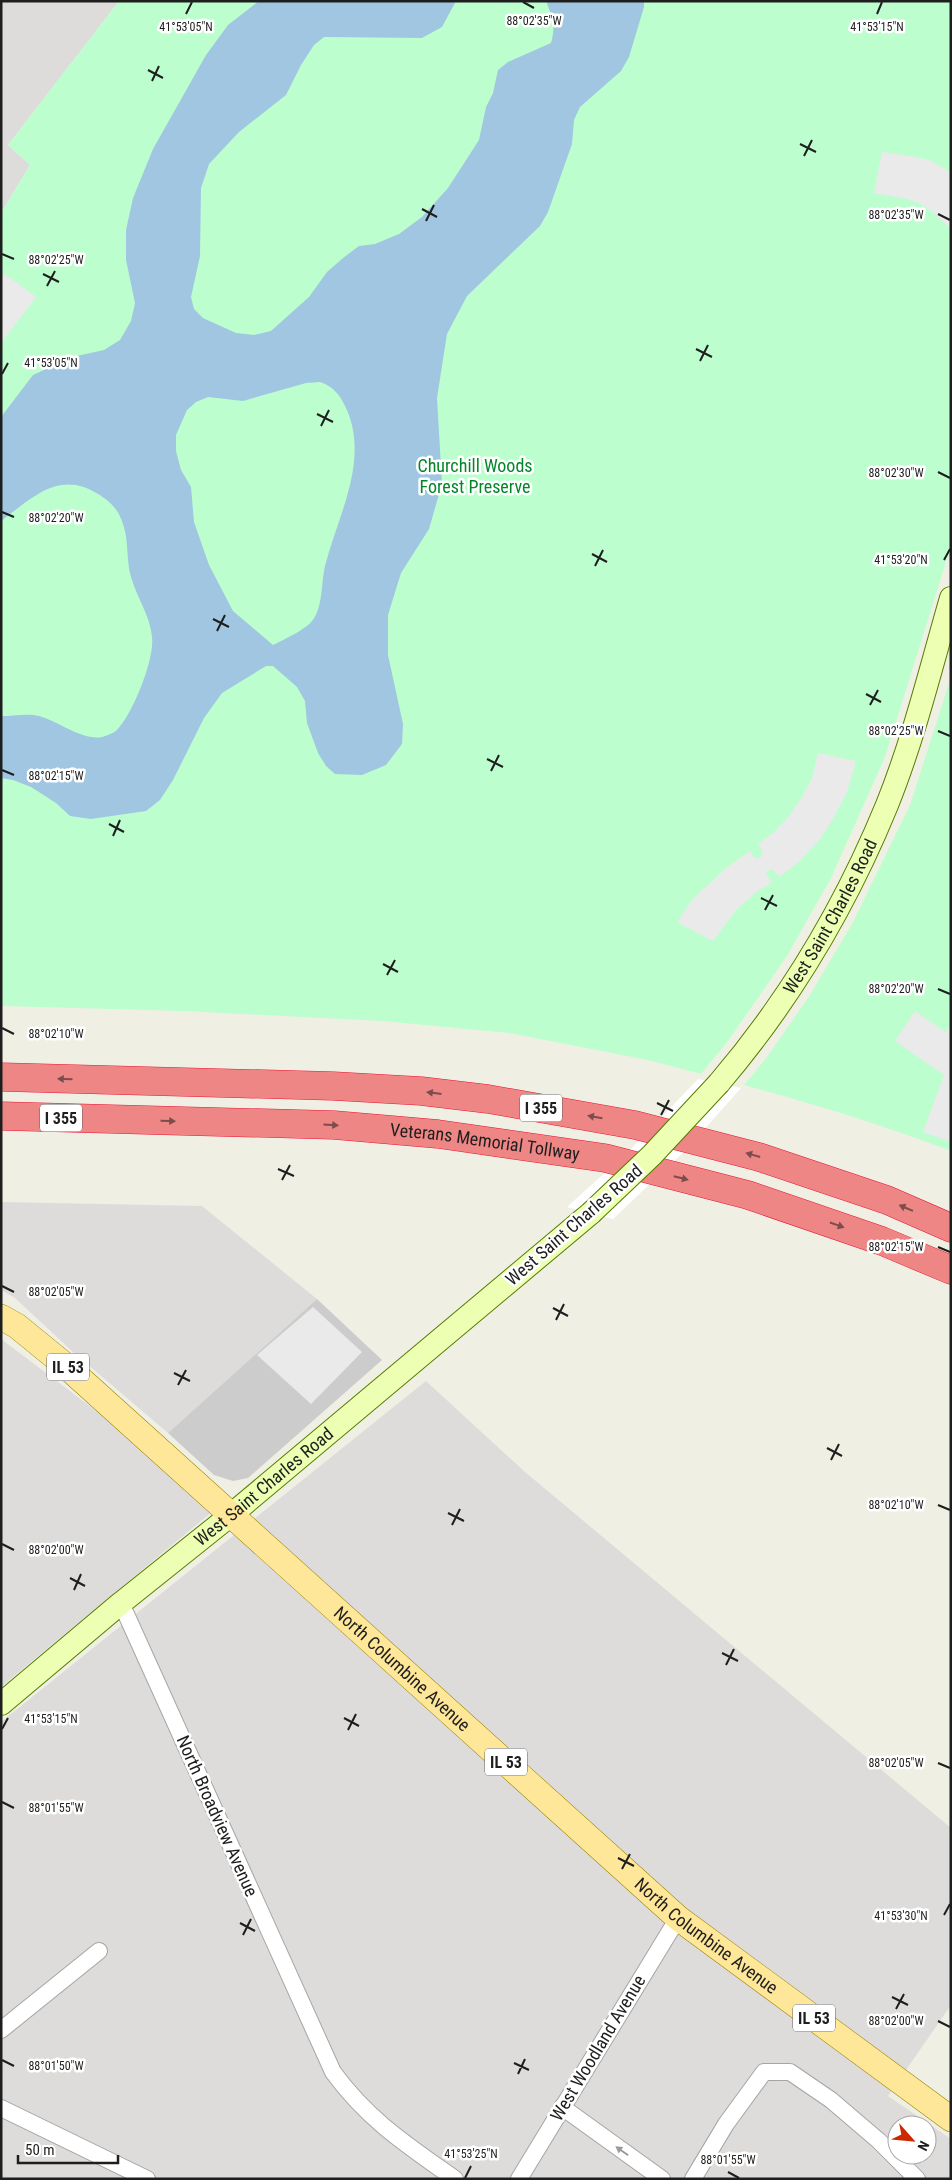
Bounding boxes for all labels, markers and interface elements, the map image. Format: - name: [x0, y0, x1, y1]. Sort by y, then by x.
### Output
- text: 88°02'35"W: [506, 14, 562, 28]
- text: 41°53'05"N: [159, 20, 213, 34]
- text: 41°53'15"N: [850, 20, 904, 34]
- text: 88°02'35"W: [868, 208, 924, 222]
- text: 88°02'25"W: [28, 253, 84, 267]
- text: 41°53'05"N: [24, 356, 78, 370]
- park label: Churchill Woods Forest Preserve: [417, 455, 533, 497]
- text: 88°02'30"W: [868, 466, 924, 480]
- text: 88°02'20"W: [28, 511, 84, 525]
- text: 41°53'20"N: [874, 553, 928, 567]
- text: 88°02'25"W: [868, 724, 924, 738]
- text: 88°02'15"W: [28, 769, 84, 783]
- street label: West Saint Charles Road: [778, 835, 881, 998]
- text: 88°02'20"W: [868, 982, 924, 996]
- text: 88°02'10"W: [28, 1027, 84, 1041]
- one-way arrow: [57, 1075, 73, 1083]
- one-way arrow: [426, 1089, 442, 1097]
- road number: I 355: [520, 1094, 562, 1122]
- road number: I 355: [40, 1104, 82, 1132]
- one-way arrow: [586, 1113, 602, 1121]
- one-way arrow: [161, 1117, 177, 1125]
- street label: Veterans Memorial Tollway: [389, 1119, 582, 1164]
- one-way arrow: [323, 1122, 339, 1130]
- one-way arrow: [745, 1151, 760, 1159]
- street label: West Saint Charles Road: [501, 1160, 646, 1290]
- one-way arrow: [674, 1174, 689, 1182]
- one-way arrow: [899, 1204, 913, 1212]
- one-way arrow: [829, 1222, 844, 1230]
- text: 88°02'15"W: [868, 1240, 924, 1254]
- text: 88°02'05"W: [28, 1285, 84, 1299]
- road number: IL 53: [47, 1354, 89, 1380]
- street label: West Saint Charles Road: [190, 1423, 337, 1550]
- text: 88°02'10"W: [868, 1498, 924, 1512]
- text: 88°02'00"W: [28, 1543, 84, 1557]
- street label: North Columbine Avenue: [330, 1602, 475, 1735]
- text: 41°53'15"N: [24, 1712, 78, 1726]
- street label: North Broadview Avenue: [172, 1732, 262, 1900]
- road number: IL 53: [485, 1748, 527, 1775]
- text: 88°02'05"W: [868, 1756, 924, 1770]
- text: 88°01'55"W: [28, 1801, 84, 1815]
- street label: North Columbine Avenue: [631, 1873, 782, 1998]
- text: 41°53'30"N: [874, 1909, 928, 1923]
- street label: West Woodland Avenue: [546, 1971, 649, 2124]
- road number: IL 53: [793, 2005, 835, 2032]
- text: 88°02'00"W: [868, 2014, 924, 2028]
- text: 88°01'50"W: [28, 2059, 84, 2073]
- north arrow: [887, 2115, 937, 2165]
- scale bar: [18, 2132, 118, 2164]
- text: N: [915, 2138, 933, 2153]
- text: 50 m: [25, 2141, 55, 2159]
- one-way arrow: [616, 2145, 629, 2156]
- text: 41°53'25"N: [444, 2147, 498, 2161]
- text: 88°01'55"W: [700, 2153, 756, 2167]

